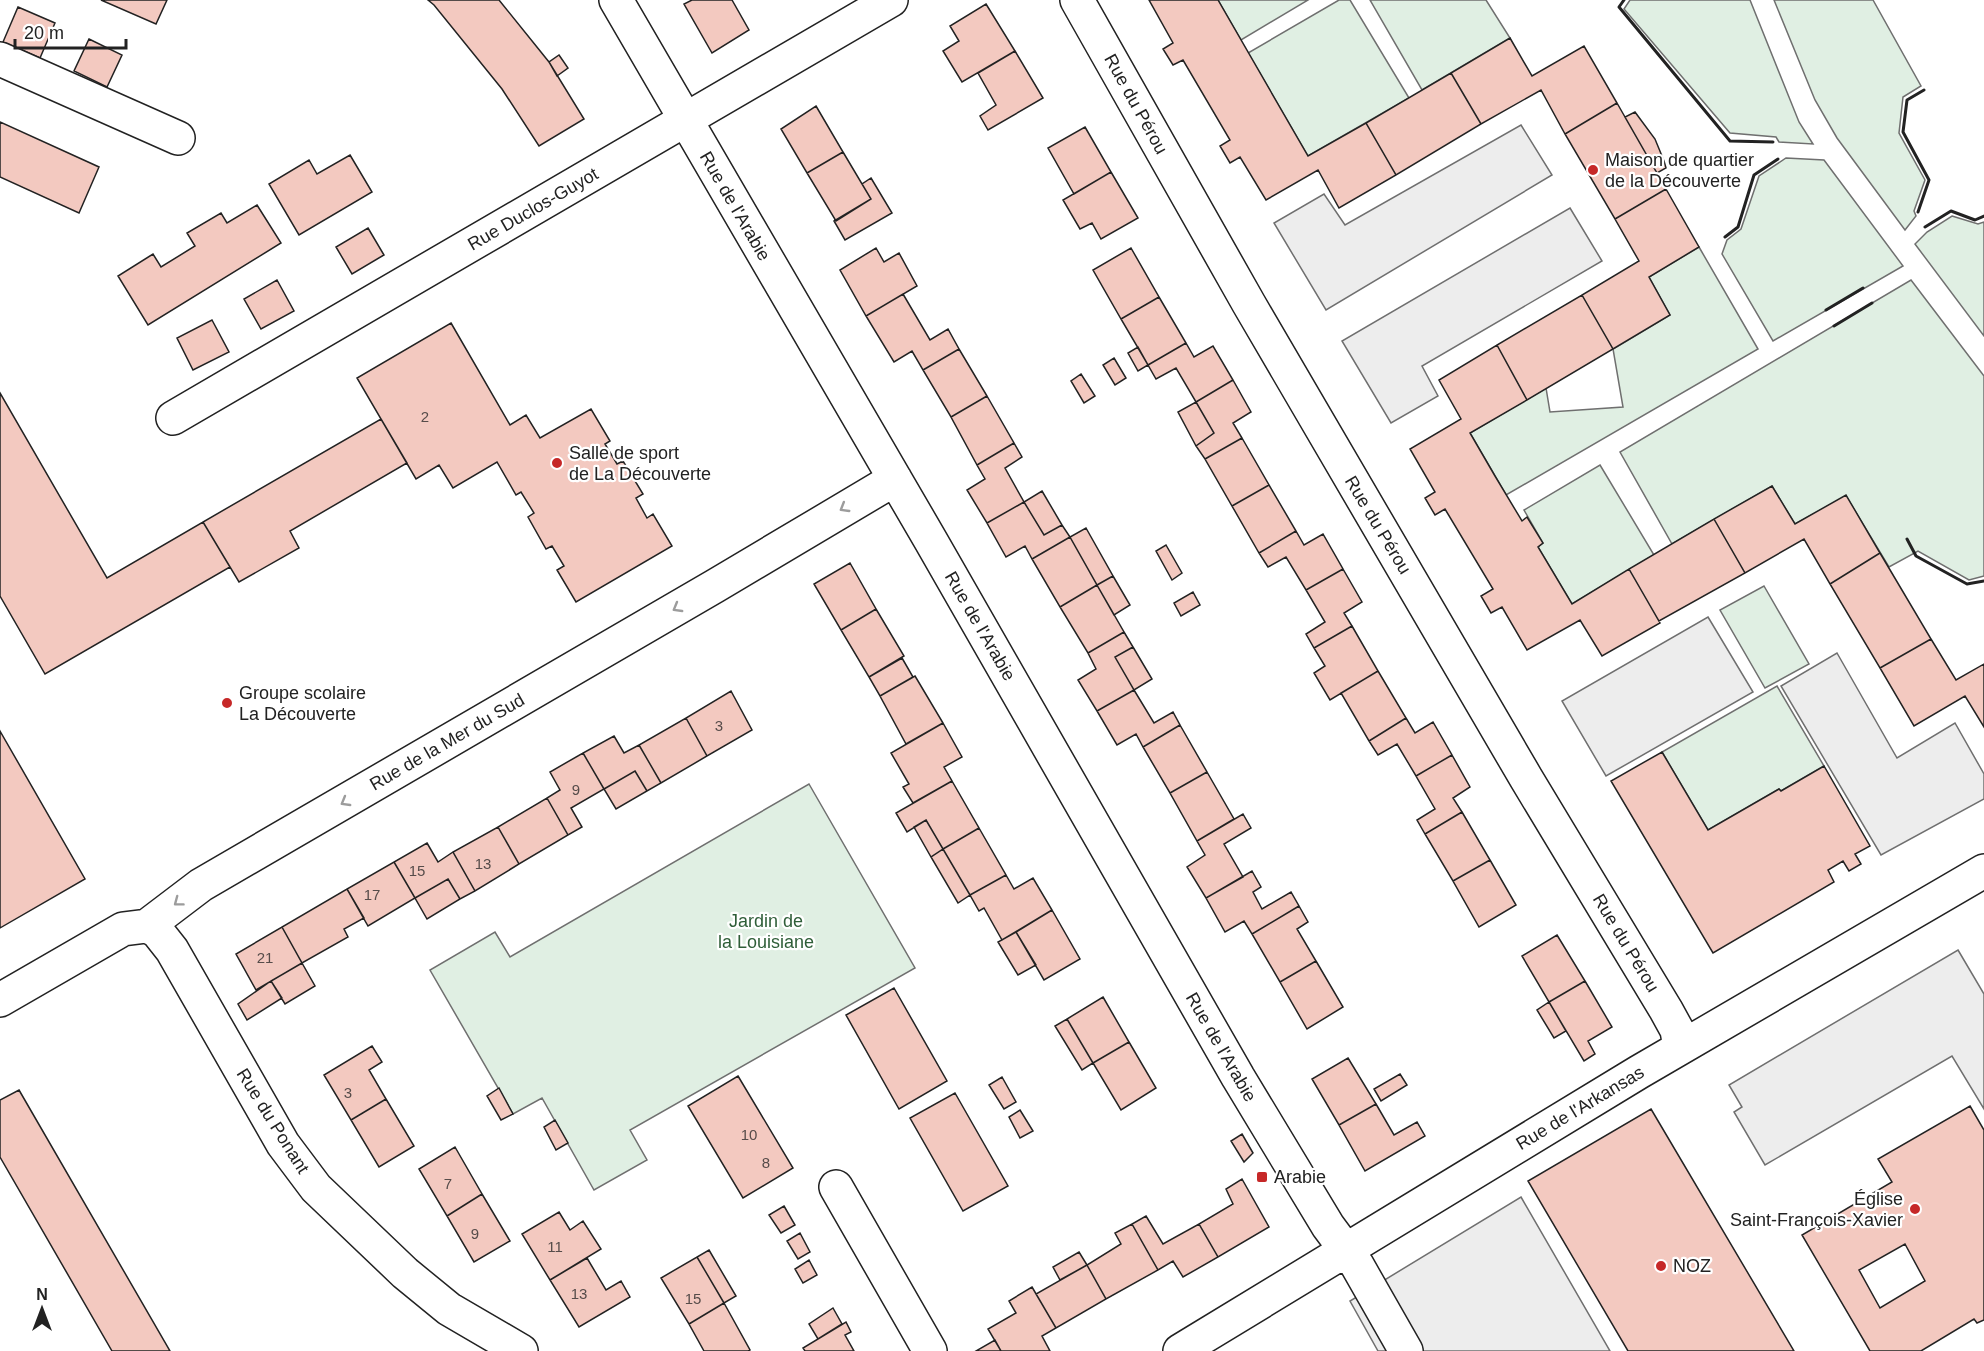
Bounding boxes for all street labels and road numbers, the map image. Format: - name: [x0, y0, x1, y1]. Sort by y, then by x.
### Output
- street label: Rue du Pérou: [1100, 51, 1172, 157]
- street label: Rue de l'Arabie: [696, 148, 774, 264]
- street label: Rue Duclos-Guyot: [464, 164, 602, 254]
- street label: Rue du Pérou: [1341, 472, 1415, 578]
- street label: Rue de l'Arabie: [941, 568, 1019, 684]
- street label: Rue de la Mer du Sud: [366, 690, 528, 794]
- street label: Rue du Pérou: [1589, 890, 1663, 996]
- street label: Rue de l'Arabie: [1182, 989, 1260, 1105]
- street label: Rue de l'Arkansas: [1512, 1062, 1648, 1154]
- street label: Rue du Ponant: [233, 1065, 313, 1177]

